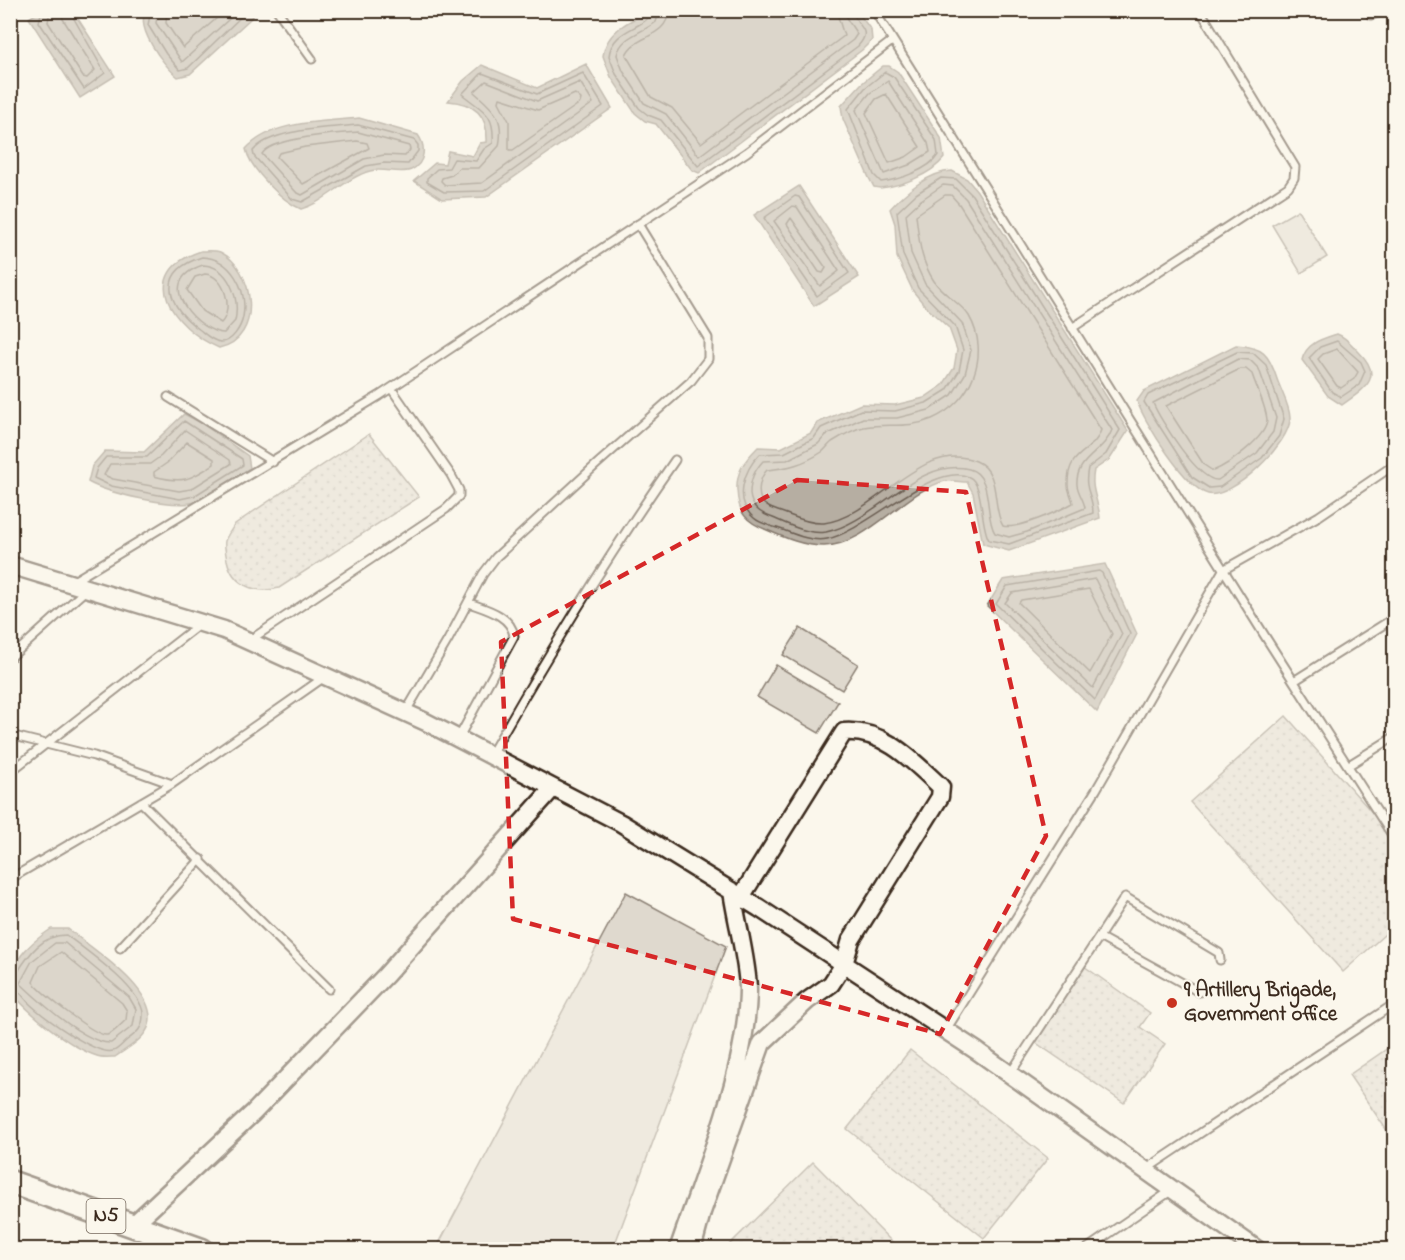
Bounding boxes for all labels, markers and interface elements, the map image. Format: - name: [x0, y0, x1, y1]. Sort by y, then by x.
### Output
- place label: 9 Artillery Brigade, Government office: [1183, 976, 1338, 1030]
- marker: 9 Artillery Brigade, Government office: [1165, 996, 1179, 1010]
- road number: N5: [86, 1199, 126, 1233]

